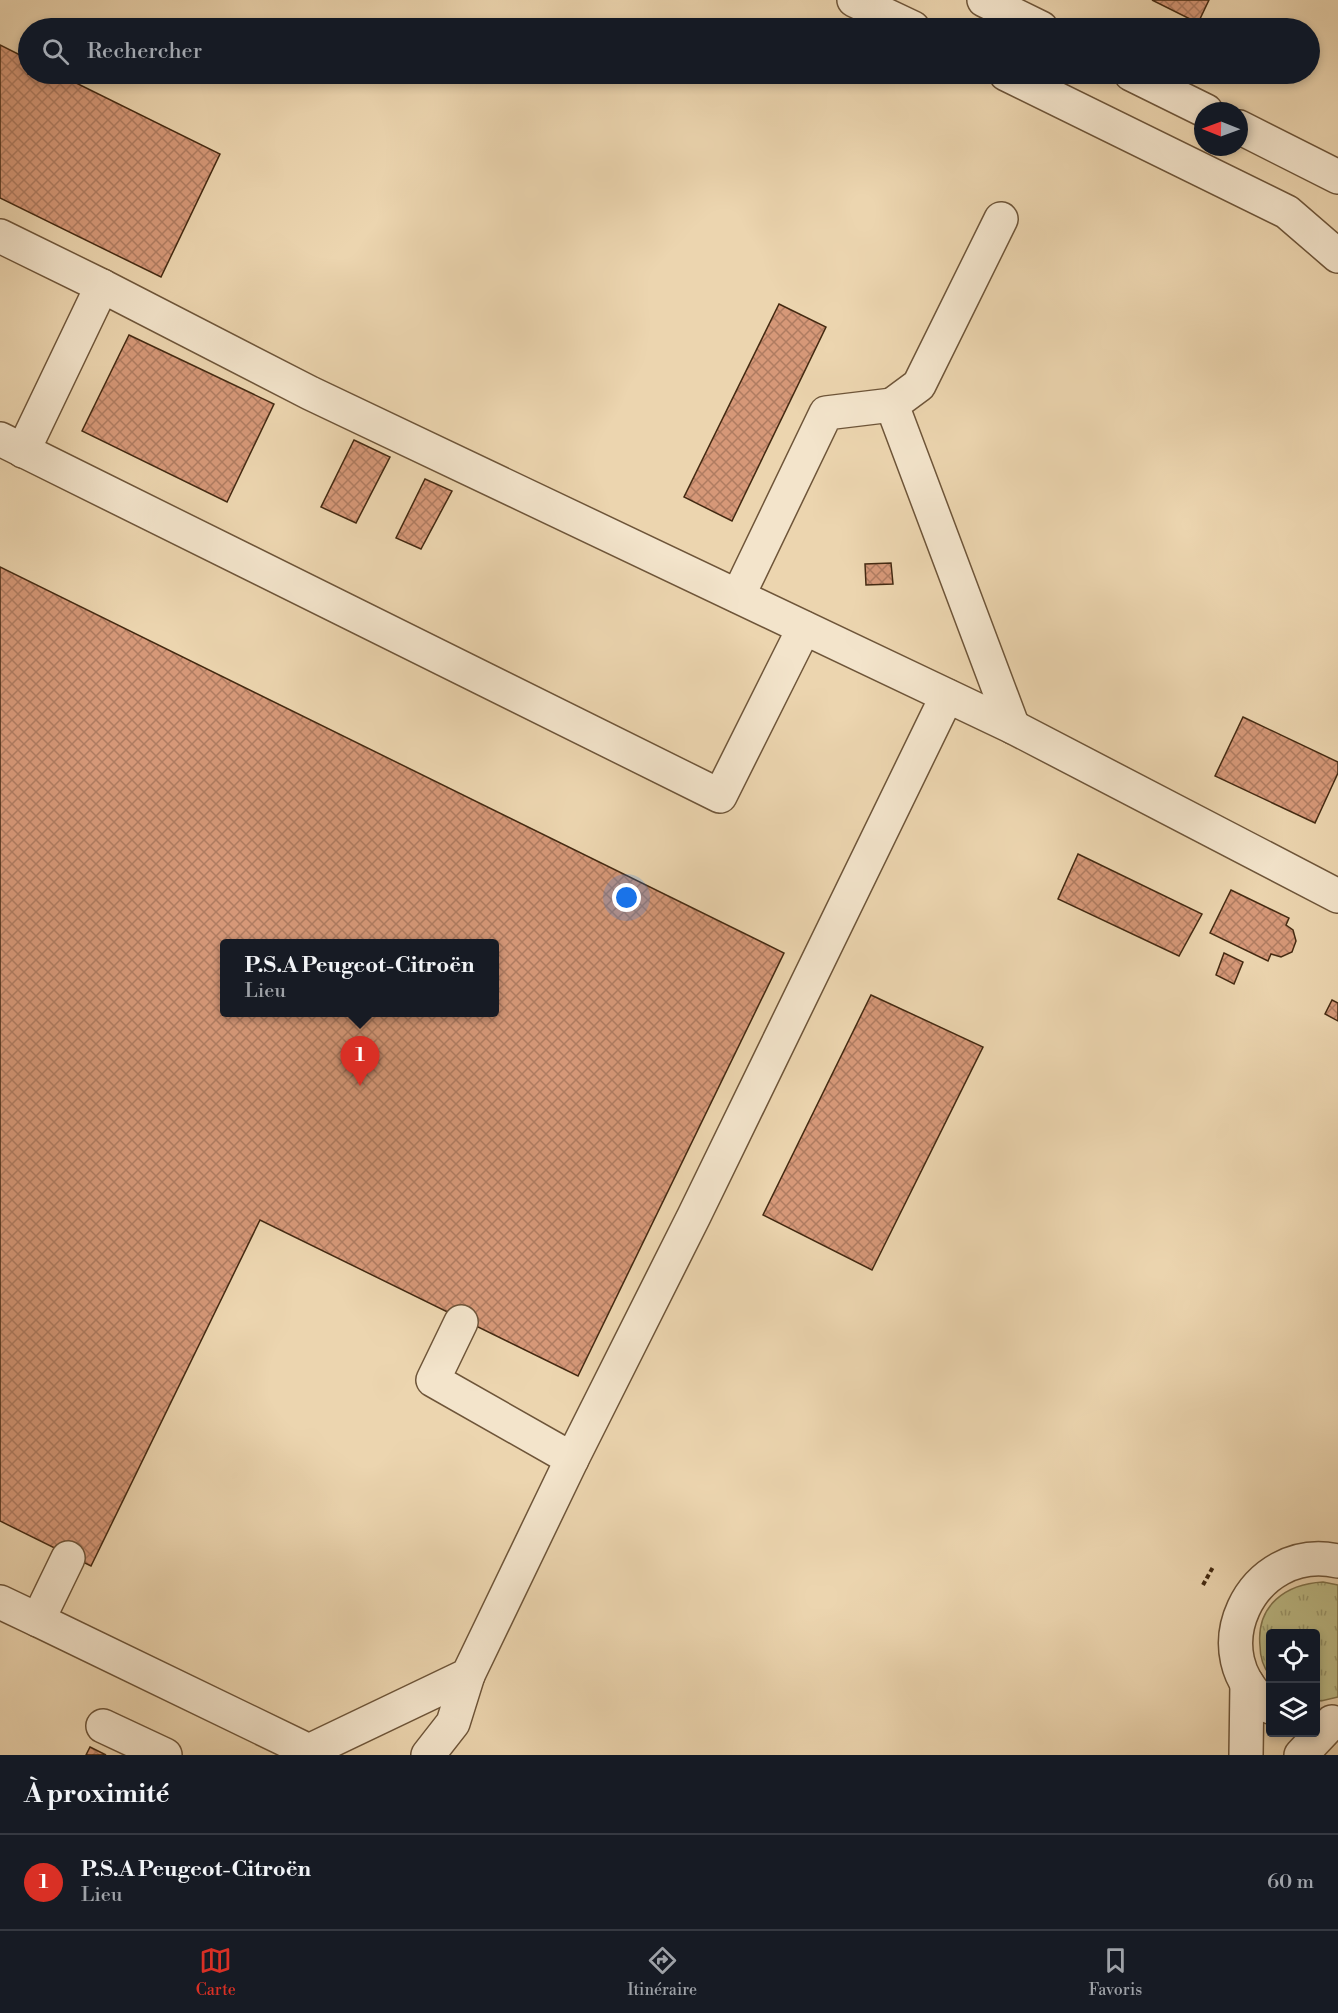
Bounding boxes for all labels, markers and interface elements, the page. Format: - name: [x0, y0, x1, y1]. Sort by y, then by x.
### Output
- search box: [18, 18, 1320, 84]
- icon: search: [39, 35, 72, 68]
- text: Rechercher: [87, 38, 202, 65]
- north arrow: [1194, 102, 1248, 156]
- your location: [612, 883, 641, 912]
- popup: [220, 939, 499, 1017]
- text: P.S.A Peugeot-Citroën: [244, 952, 475, 979]
- text: Lieu: [244, 979, 286, 1004]
- pin: 1: [340, 1036, 380, 1086]
- map controls: [1266, 1629, 1320, 1737]
- button: locate: [1266, 1629, 1320, 1683]
- button: layers: [1266, 1683, 1320, 1737]
- text: À proximité: [24, 1778, 169, 1810]
- text: P.S.A Peugeot-Citroën: [81, 1856, 311, 1883]
- text: 1: [39, 1870, 48, 1895]
- text: 60 m: [1267, 1870, 1314, 1895]
- text: Lieu: [81, 1883, 122, 1908]
- tab: Carte: [196, 1944, 236, 2000]
- tab: Itinéraire: [627, 1944, 697, 2000]
- tab: Favoris: [1089, 1944, 1142, 2000]

